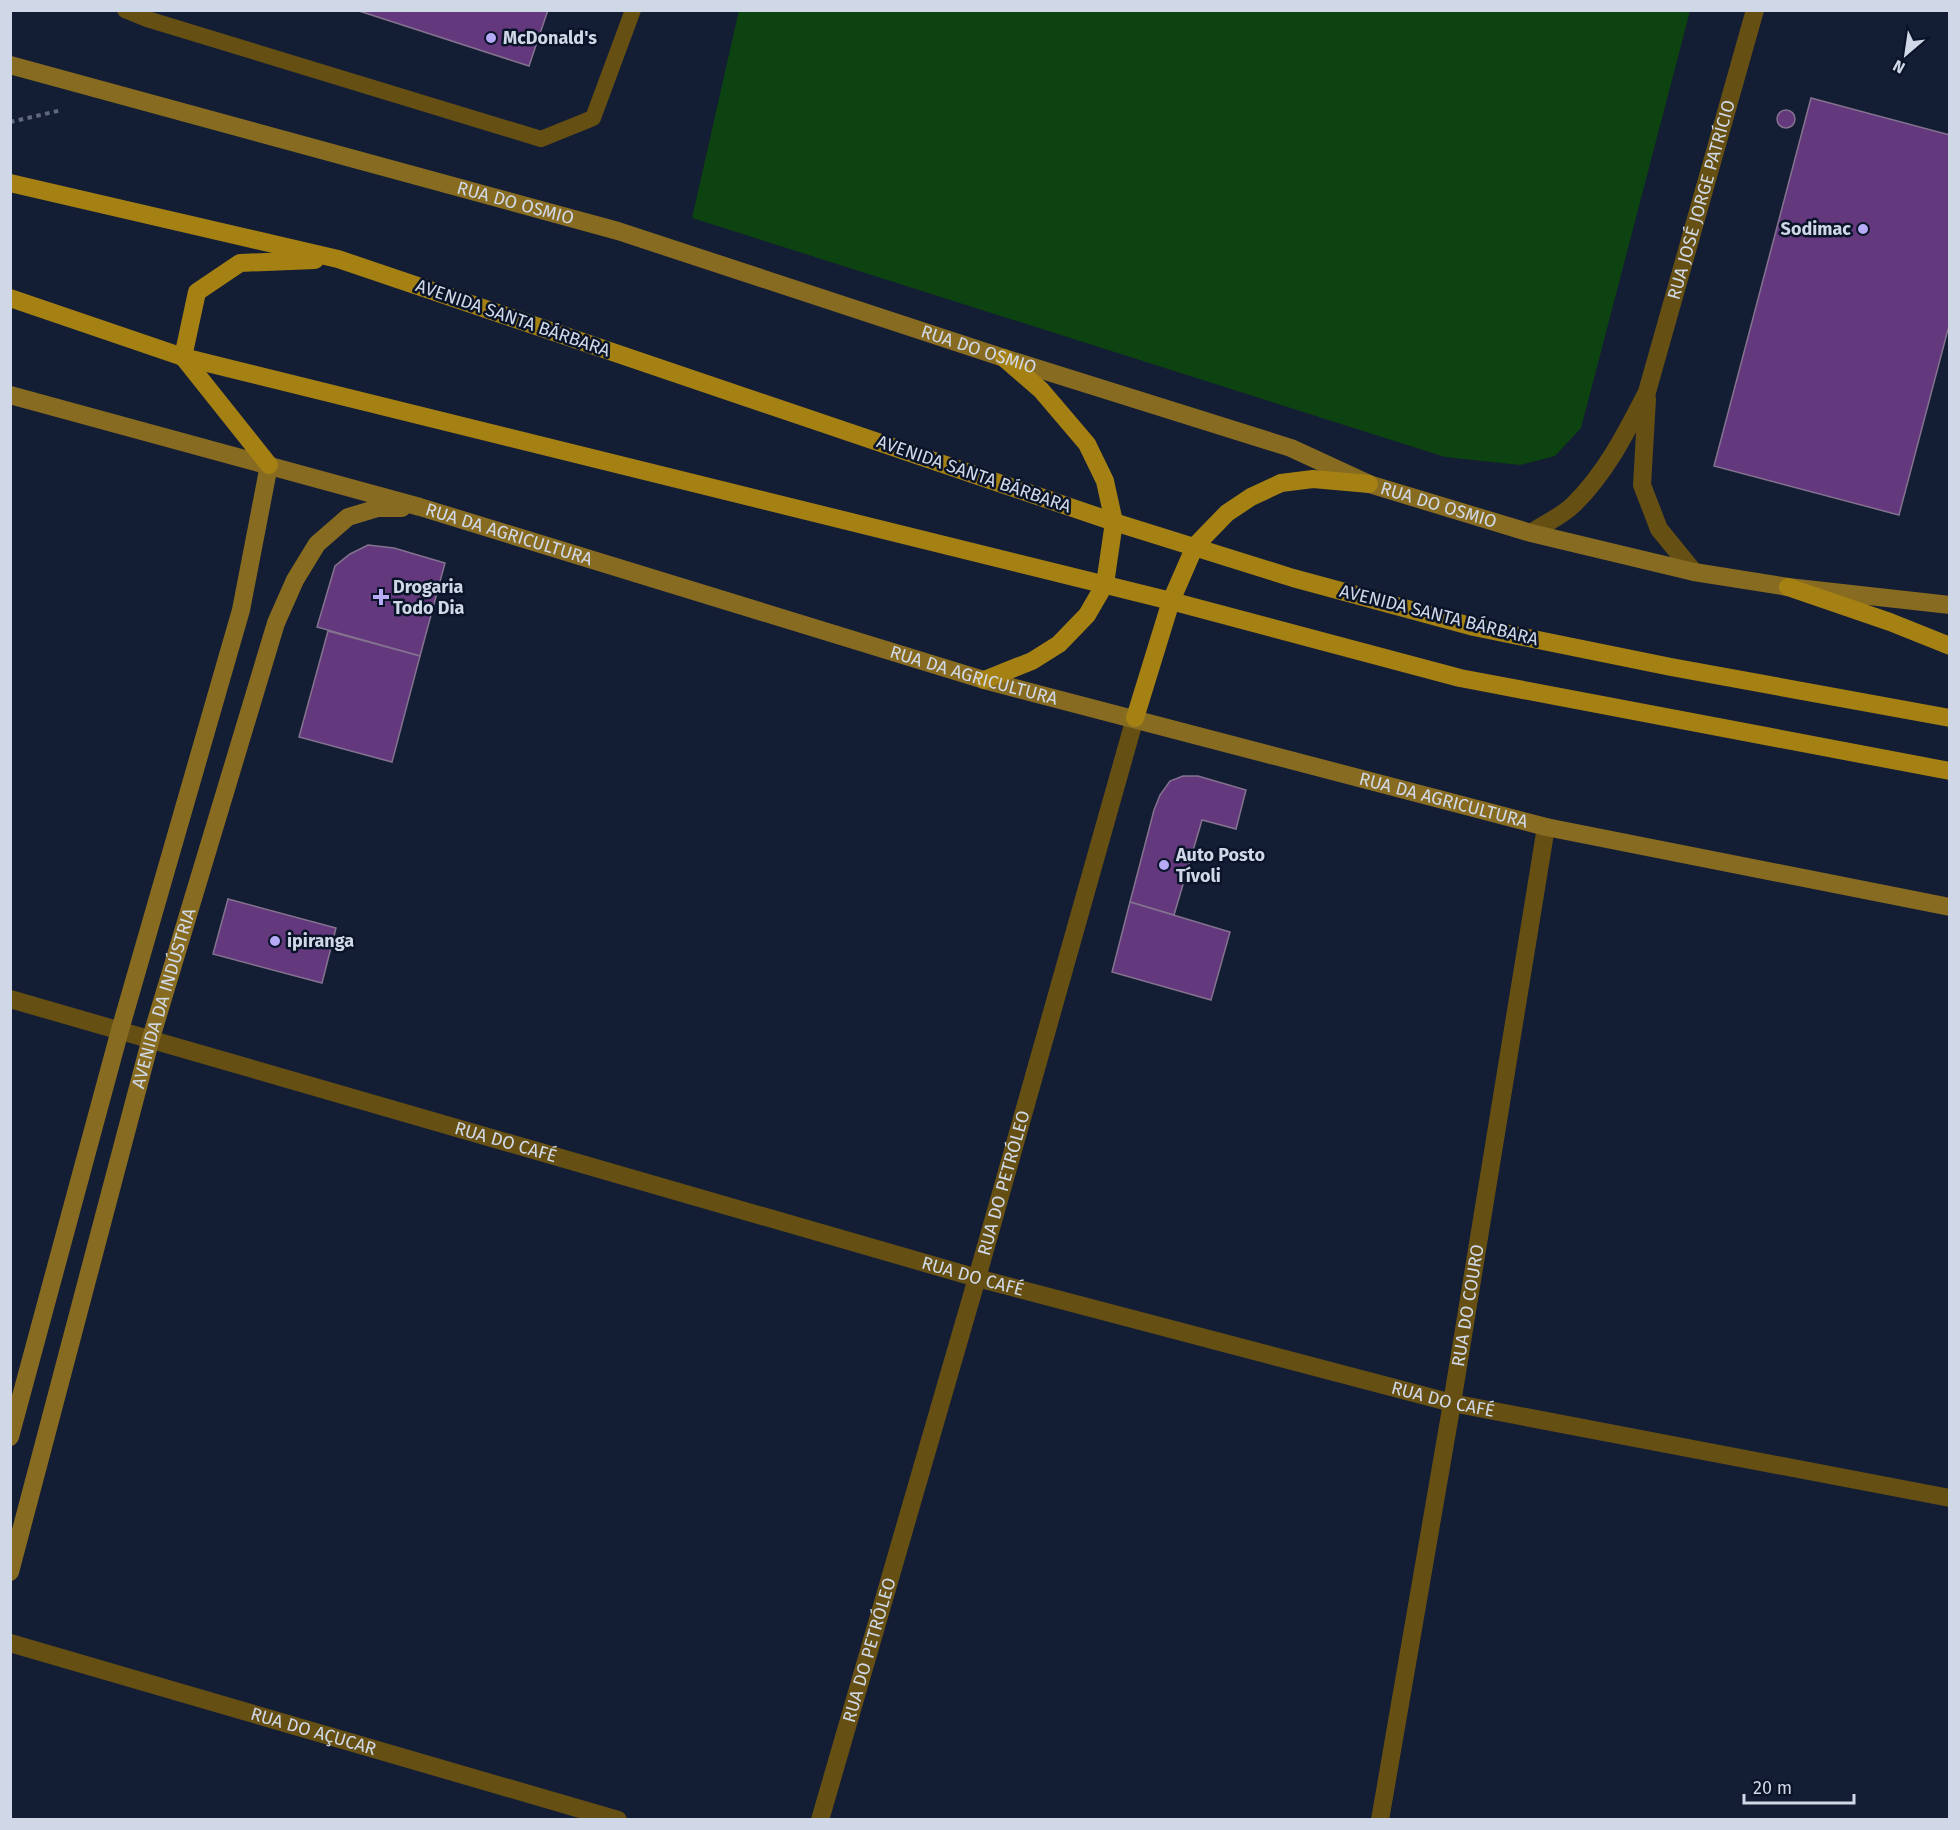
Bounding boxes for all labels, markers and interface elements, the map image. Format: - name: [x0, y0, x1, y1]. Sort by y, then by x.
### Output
- north arrow: [1876, 24, 1936, 84]
- place label: McDonald's: [503, 27, 597, 49]
- marker: McDonald's: [484, 31, 498, 45]
- text: N: [1890, 56, 1908, 78]
- street label: RUA JOSÉ JORGE PATRÍCIO: [1663, 97, 1740, 302]
- street label: RUA DO OSMIO: [455, 177, 576, 229]
- place label: Sodimac: [1781, 218, 1851, 240]
- marker: Sodimac: [1856, 222, 1870, 236]
- street label: AVENIDA SANTA BÁRBARA: [413, 273, 614, 362]
- street label: RUA DO OSMIO: [918, 320, 1039, 379]
- street label: AVENIDA SANTA BÁRBARA: [874, 429, 1075, 518]
- street label: RUA DO OSMIO: [1378, 477, 1499, 533]
- street label: RUA DA AGRICULTURA: [423, 498, 596, 570]
- place label: Drogaria Todo Dia: [393, 576, 465, 619]
- street label: AVENIDA SANTA BÁRBARA: [1337, 579, 1542, 651]
- marker: Drogaria Todo Dia: [374, 590, 388, 604]
- street label: RUA DA AGRICULTURA: [887, 641, 1061, 710]
- street label: RUA DA AGRICULTURA: [1357, 768, 1531, 833]
- place label: Auto Posto Tívoli: [1175, 844, 1265, 887]
- marker: Auto Posto Tívoli: [1157, 858, 1171, 872]
- street label: AVENIDA DA INDÚSTRIA: [127, 905, 201, 1091]
- place label: ipiranga: [287, 930, 354, 952]
- marker: ipiranga: [268, 934, 282, 948]
- street label: RUA DO PETRÓLEO: [973, 1108, 1035, 1258]
- street label: RUA DO CAFÉ: [452, 1117, 560, 1167]
- street label: RUA DO COURO: [1447, 1243, 1489, 1368]
- street label: RUA DO CAFÉ: [919, 1252, 1027, 1301]
- street label: RUA DO CAFÉ: [1389, 1377, 1497, 1422]
- street label: RUA DO PETRÓLEO: [838, 1575, 901, 1725]
- street label: RUA DO AÇUCAR: [248, 1703, 379, 1760]
- scale bar: [1744, 1767, 1854, 1805]
- text: 20 m: [1753, 1777, 1792, 1799]

